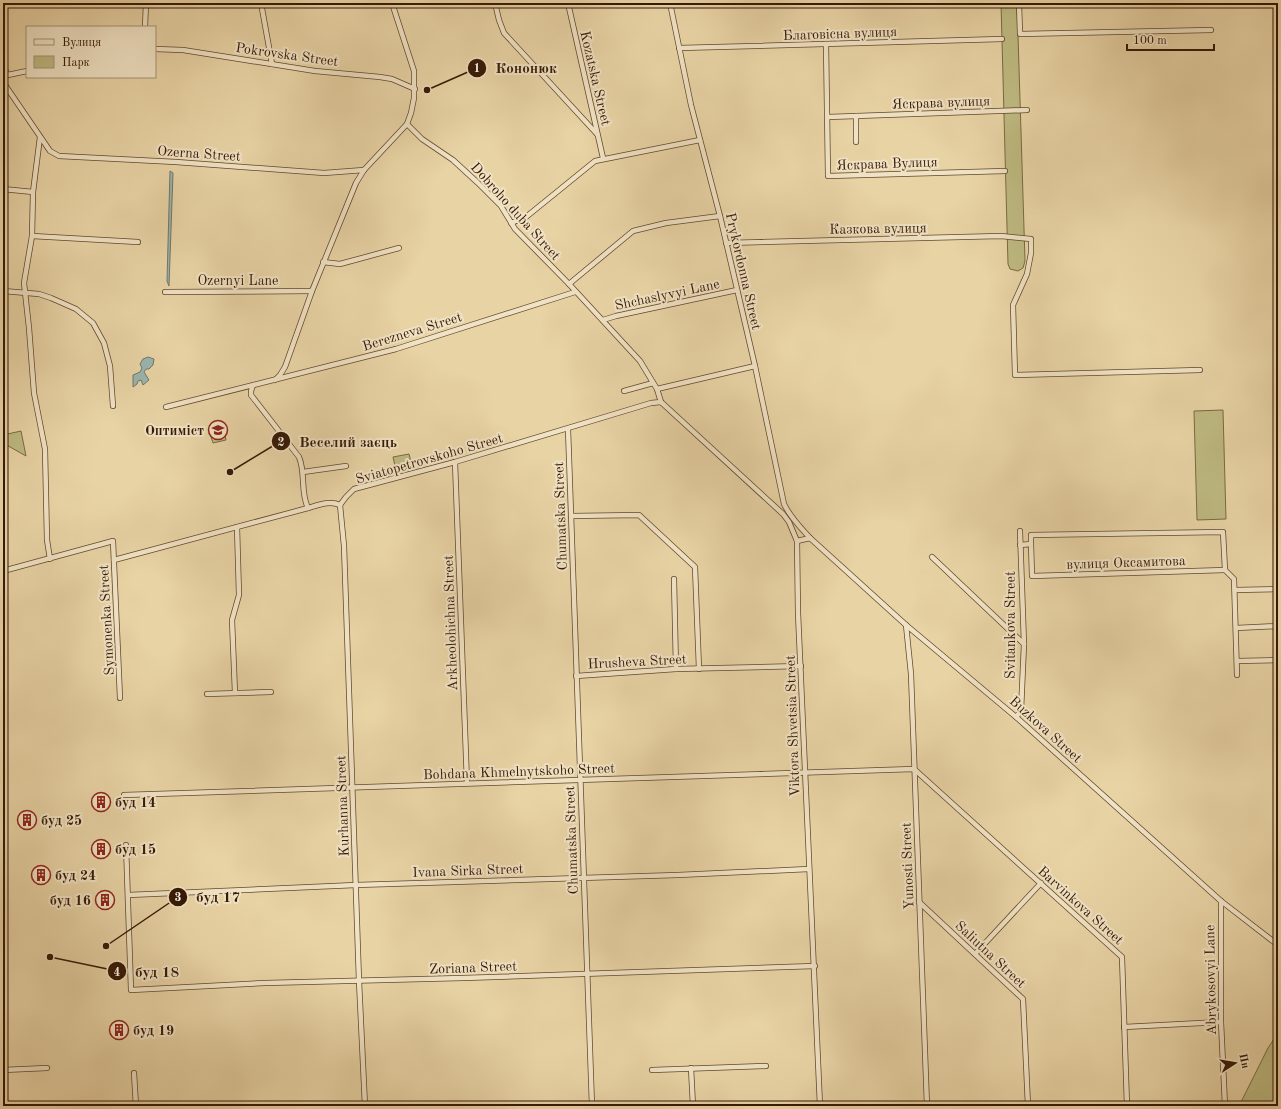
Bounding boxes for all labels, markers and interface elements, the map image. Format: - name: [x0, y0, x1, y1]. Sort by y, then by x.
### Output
- street label: Благовісна вулиця: [783, 25, 897, 43]
- legend: [26, 26, 156, 78]
- scale bar: [1127, 26, 1214, 52]
- street label: Kozatska Street: [577, 29, 613, 127]
- text: 100 m: [1133, 35, 1167, 47]
- text: Вулиця: [62, 37, 101, 49]
- street label: Pokrovska Street: [234, 41, 339, 69]
- callout: Кононюк: [467, 54, 565, 81]
- text: Парк: [62, 57, 90, 69]
- text: Кононюк: [495, 62, 557, 77]
- text: 1: [474, 63, 480, 75]
- street label: Яскрава вулиця: [892, 94, 990, 112]
- street label: Ozerna Street: [157, 144, 241, 164]
- street label: Яскрава Вулиця: [836, 155, 938, 173]
- street label: Dobroho duba Street: [468, 160, 563, 263]
- street label: Prykordonna Street: [723, 211, 763, 331]
- street label: Казкова вулиця: [829, 221, 927, 237]
- street label: Ozernyi Lane: [197, 274, 279, 288]
- street label: Shchaslyvyi Lane: [613, 277, 721, 313]
- street label: Berezneva Street: [361, 310, 464, 354]
- school or university icon: Оптиміст: [207, 419, 229, 441]
- place label: Оптиміст: [145, 424, 204, 438]
- callout: Веселий заєць: [271, 428, 405, 455]
- street label: Sviatopetrovskoho Street: [354, 431, 505, 487]
- text: Веселий заєць: [299, 436, 397, 451]
- text: 2: [278, 437, 285, 449]
- street label: Chumatska Street: [552, 461, 570, 571]
- street label: вулиця Оксамитова: [1066, 554, 1186, 572]
- street label: Arkheolohichna Street: [442, 555, 460, 691]
- street label: Symonenka Street: [97, 564, 117, 676]
- street label: Svitankova Street: [1004, 571, 1018, 679]
- street label: Hrusheva Street: [587, 652, 687, 672]
- street label: Viktora Shvetsia Street: [784, 655, 802, 797]
- street label: Buzkova Street: [1007, 694, 1084, 766]
- street label: Kurhanna Street: [334, 755, 352, 857]
- street label: Bohdana Khmelnytskoho Street: [423, 762, 615, 782]
- street label: Chumatska Street: [563, 785, 581, 895]
- building icon: буд 14: [90, 791, 112, 813]
- place label: буд 14: [115, 796, 156, 810]
- building icon: буд 25: [16, 809, 38, 831]
- place label: буд 25: [41, 814, 82, 828]
- street label: Yunosti Street: [899, 822, 917, 910]
- building icon: буд 15: [90, 838, 112, 860]
- place label: буд 15: [115, 843, 156, 857]
- street label: Ivana Sirka Street: [412, 862, 524, 880]
- building icon: буд 24: [30, 864, 52, 886]
- street label: Barvinkova Street: [1035, 864, 1126, 948]
- place label: буд 24: [55, 869, 96, 883]
- callout: буд 17: [168, 883, 249, 910]
- building icon: буд 16: [94, 889, 116, 911]
- text: буд 17: [196, 891, 240, 906]
- text: 3: [175, 892, 182, 904]
- place label: буд 16: [50, 894, 91, 908]
- street label: Saliutna Street: [952, 919, 1028, 991]
- street label: Abrykosovyi Lane: [1203, 925, 1219, 1035]
- callout: буд 18: [107, 958, 187, 985]
- street label: Zoriana Street: [429, 959, 517, 977]
- text: буд 18: [135, 966, 179, 981]
- text: 4: [114, 967, 121, 979]
- building icon: буд 19: [108, 1019, 130, 1041]
- place label: буд 19: [133, 1024, 174, 1038]
- north arrow: [1215, 1043, 1255, 1083]
- text: Пн: [1236, 1053, 1250, 1070]

